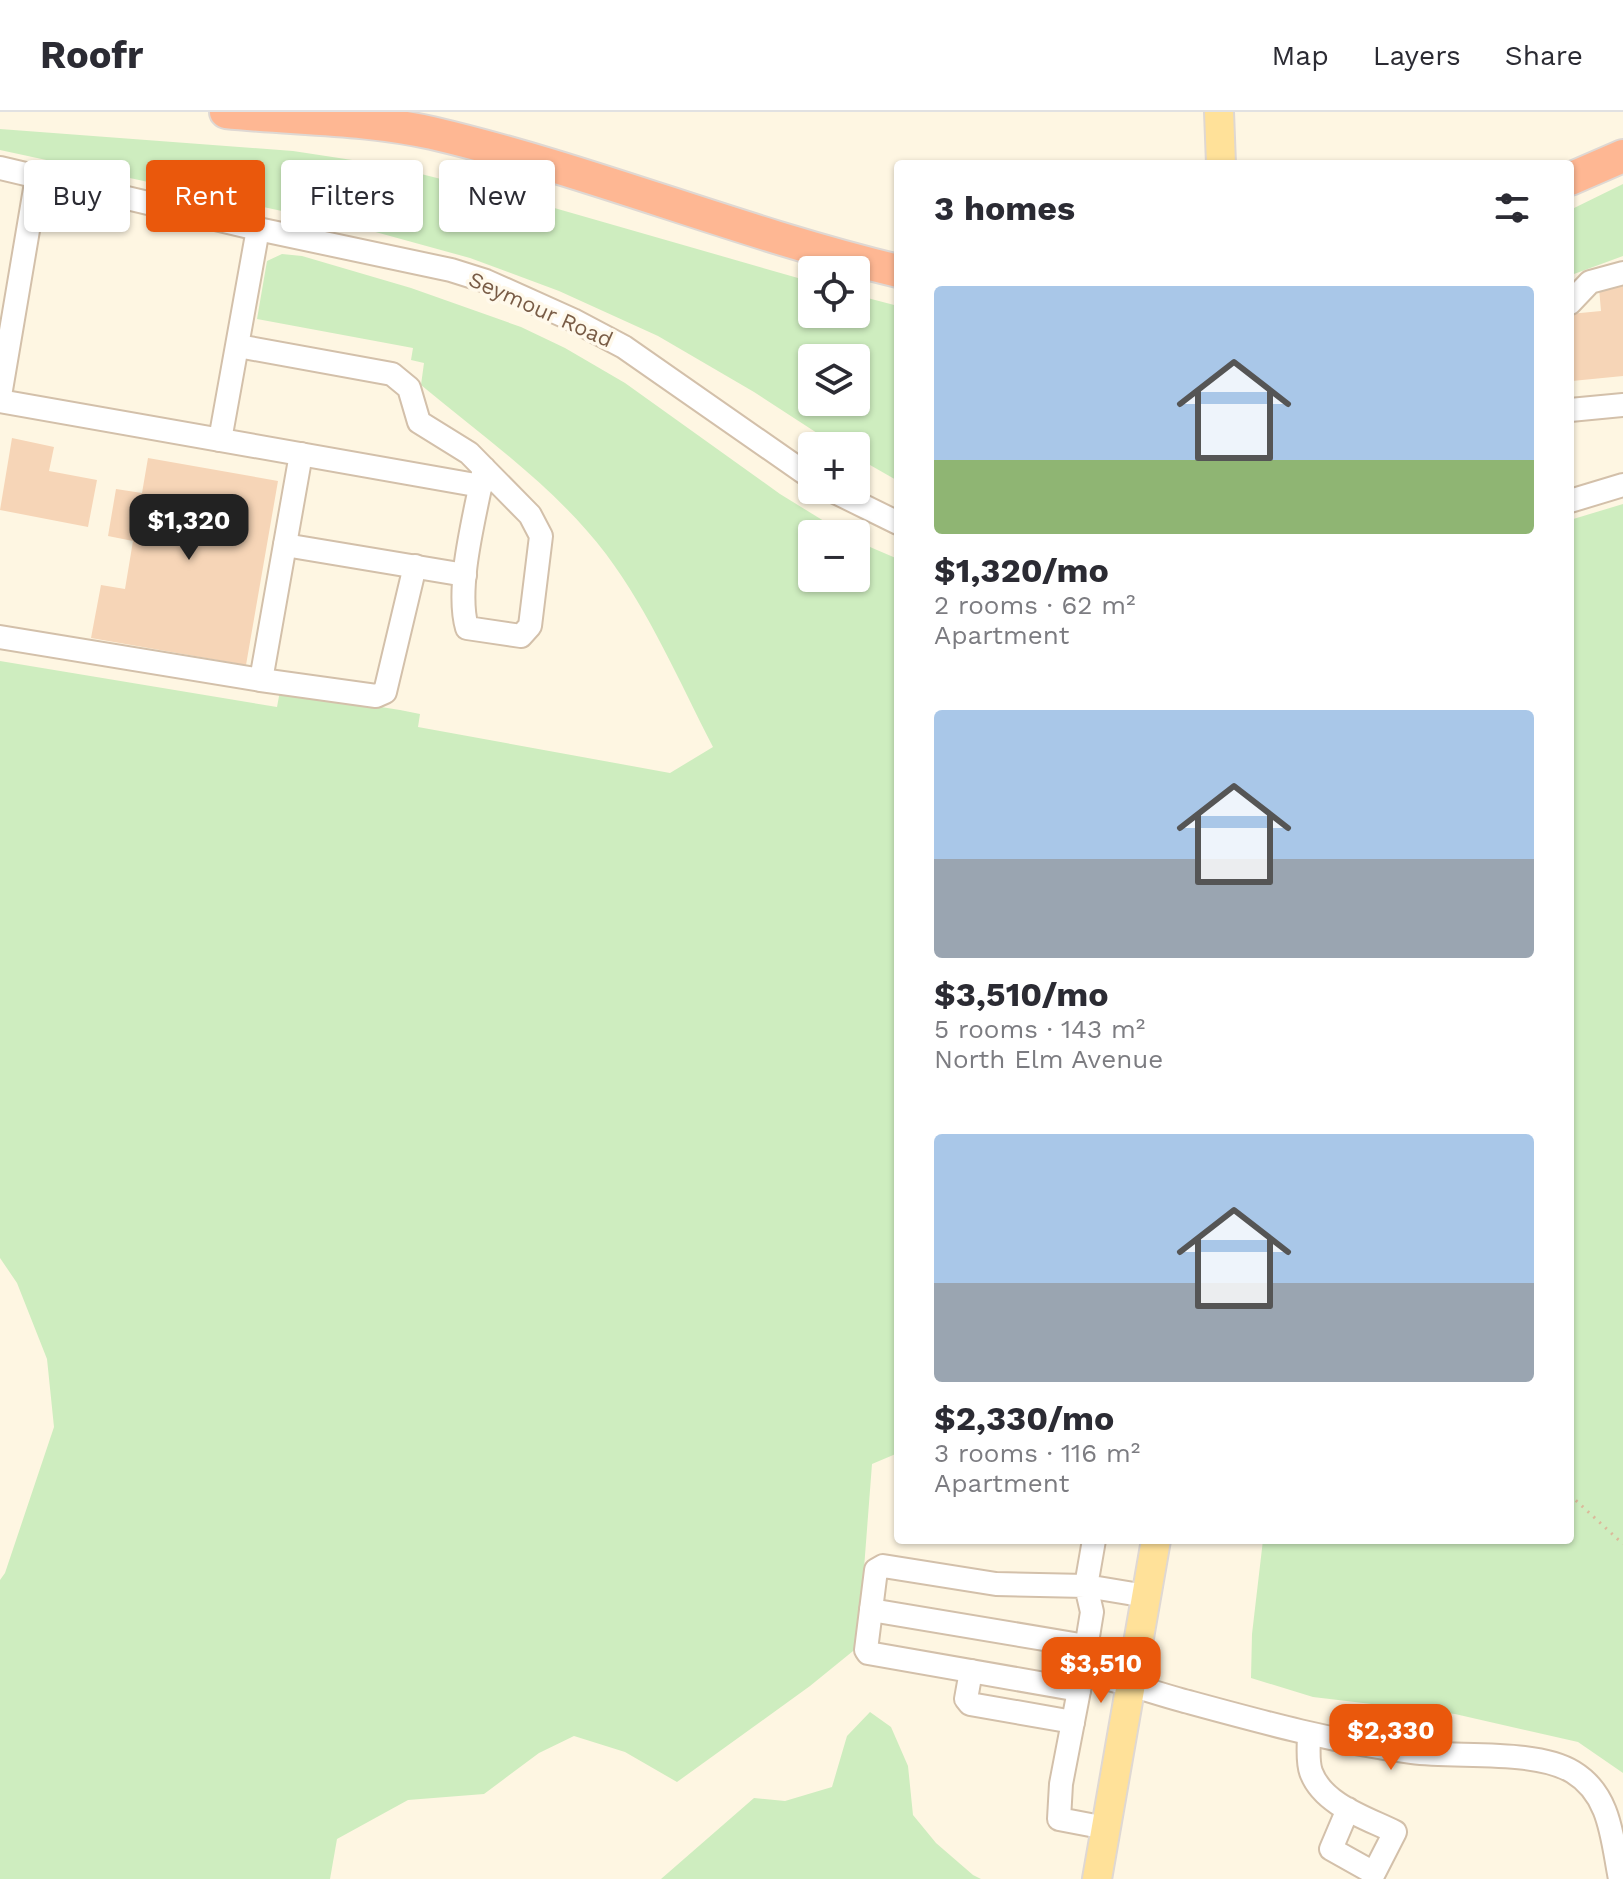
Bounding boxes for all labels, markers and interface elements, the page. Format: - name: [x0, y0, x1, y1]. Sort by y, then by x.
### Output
- text: Roofr: [40, 33, 143, 77]
- text: Map: [1272, 39, 1329, 72]
- text: Layers: [1373, 39, 1461, 72]
- text: Share: [1505, 39, 1583, 72]
- chip: Buy: [24, 160, 130, 232]
- chip: Rent: [146, 160, 265, 232]
- chip: Filters: [281, 160, 423, 232]
- chip: New: [439, 160, 555, 232]
- icon: filters: [1490, 186, 1534, 230]
- text: 3 homes: [934, 188, 1075, 228]
- map controls: [798, 256, 870, 592]
- button: locate: [798, 256, 870, 328]
- street label: Seymour Road: [465, 267, 617, 352]
- icon: home: [1162, 338, 1306, 482]
- button: layers: [798, 344, 870, 416]
- button: +: [798, 432, 870, 504]
- pin: $1,320: [124, 494, 254, 562]
- text: $1,320: [147, 505, 231, 535]
- button: −: [798, 520, 870, 592]
- text: $1,320/mo: [934, 550, 1109, 590]
- text: 2 rooms · 62 m²: [934, 590, 1136, 620]
- text: Apartment: [934, 620, 1070, 650]
- icon: home: [1162, 762, 1306, 906]
- text: $3,510/mo: [934, 974, 1109, 1014]
- text: 5 rooms · 143 m²: [934, 1014, 1145, 1044]
- text: North Elm Avenue: [934, 1044, 1163, 1074]
- icon: home: [1162, 1186, 1306, 1330]
- text: $2,330/mo: [934, 1398, 1114, 1438]
- text: 3 rooms · 116 m²: [934, 1438, 1140, 1468]
- text: Apartment: [934, 1468, 1070, 1498]
- pin: $3,510: [1036, 1637, 1166, 1705]
- text: $3,510: [1060, 1648, 1142, 1678]
- pin: $2,330: [1326, 1704, 1456, 1772]
- text: $2,330: [1347, 1715, 1435, 1745]

